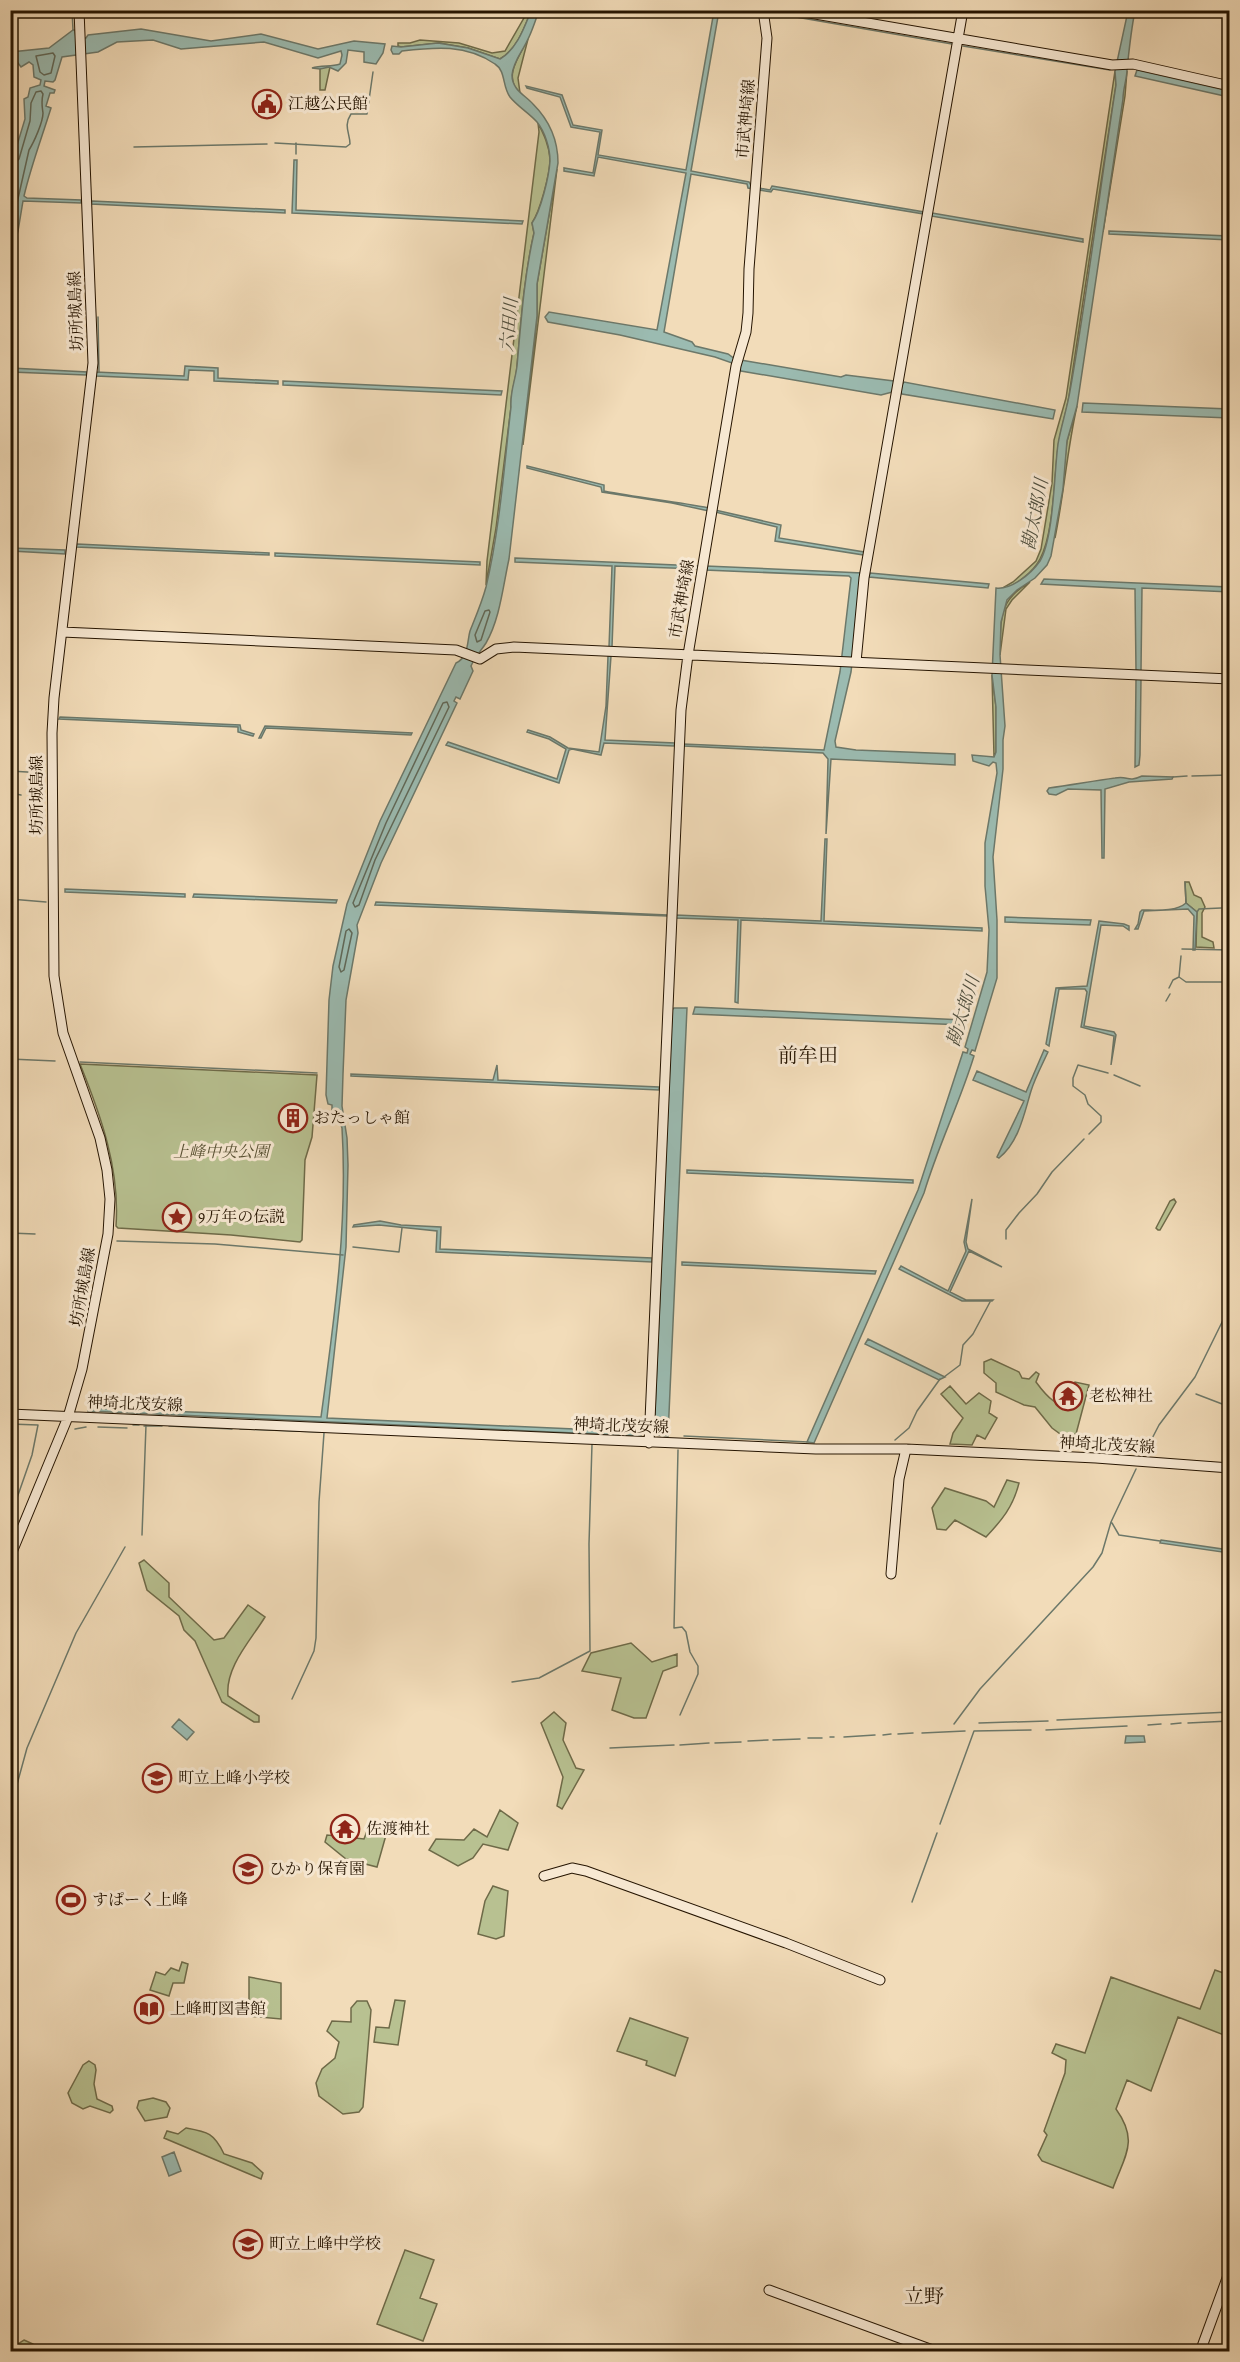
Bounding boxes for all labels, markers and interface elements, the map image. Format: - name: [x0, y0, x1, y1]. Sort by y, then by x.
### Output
- street label: 市武神埼線: [732, 78, 760, 160]
- public building icon: 江越公民館: [251, 88, 283, 120]
- place label: 江越公民館: [288, 93, 368, 115]
- street label: 坊所城島線: [64, 271, 88, 351]
- water label: 六田川: [495, 295, 523, 353]
- water label: 勘太郎川: [1016, 474, 1054, 552]
- street label: 市武神埼線: [664, 558, 700, 640]
- street label: 坊所城島線: [26, 755, 48, 835]
- water label: 勘太郎川: [941, 971, 986, 1049]
- district label: 前牟田: [778, 1042, 838, 1069]
- building icon: おたっしゃ館: [277, 1102, 309, 1134]
- place label: おたっしゃ館: [314, 1107, 410, 1129]
- park label: 上峰中央公園: [173, 1141, 272, 1163]
- place icon: 9万年の伝説: [161, 1201, 193, 1233]
- place label: 9万年の伝説: [198, 1206, 285, 1228]
- street label: 坊所城島線: [65, 1246, 101, 1328]
- temple icon: 老松神社: [1052, 1380, 1084, 1412]
- place label: 老松神社: [1089, 1385, 1153, 1407]
- street label: 神埼北茂安線: [87, 1391, 183, 1417]
- street label: 神埼北茂安線: [573, 1413, 669, 1439]
- street label: 神埼北茂安線: [1058, 1432, 1156, 1458]
- school or university icon: 町立上峰小学校: [141, 1762, 173, 1794]
- place label: 町立上峰小学校: [178, 1767, 290, 1789]
- temple icon: 佐渡神社: [329, 1813, 361, 1845]
- place label: 佐渡神社: [366, 1818, 430, 1840]
- school or university icon: ひかり保育園: [232, 1853, 264, 1885]
- place label: ひかり保育園: [269, 1858, 365, 1880]
- sports icon: すぱーく上峰: [55, 1884, 87, 1916]
- place label: すぱーく上峰: [92, 1889, 188, 1911]
- library icon: 上峰町図書館: [133, 1993, 165, 2025]
- place label: 上峰町図書館: [170, 1998, 266, 2020]
- school or university icon: 町立上峰中学校: [232, 2228, 264, 2260]
- place label: 町立上峰中学校: [269, 2233, 381, 2255]
- district label: 立野: [904, 2283, 944, 2310]

